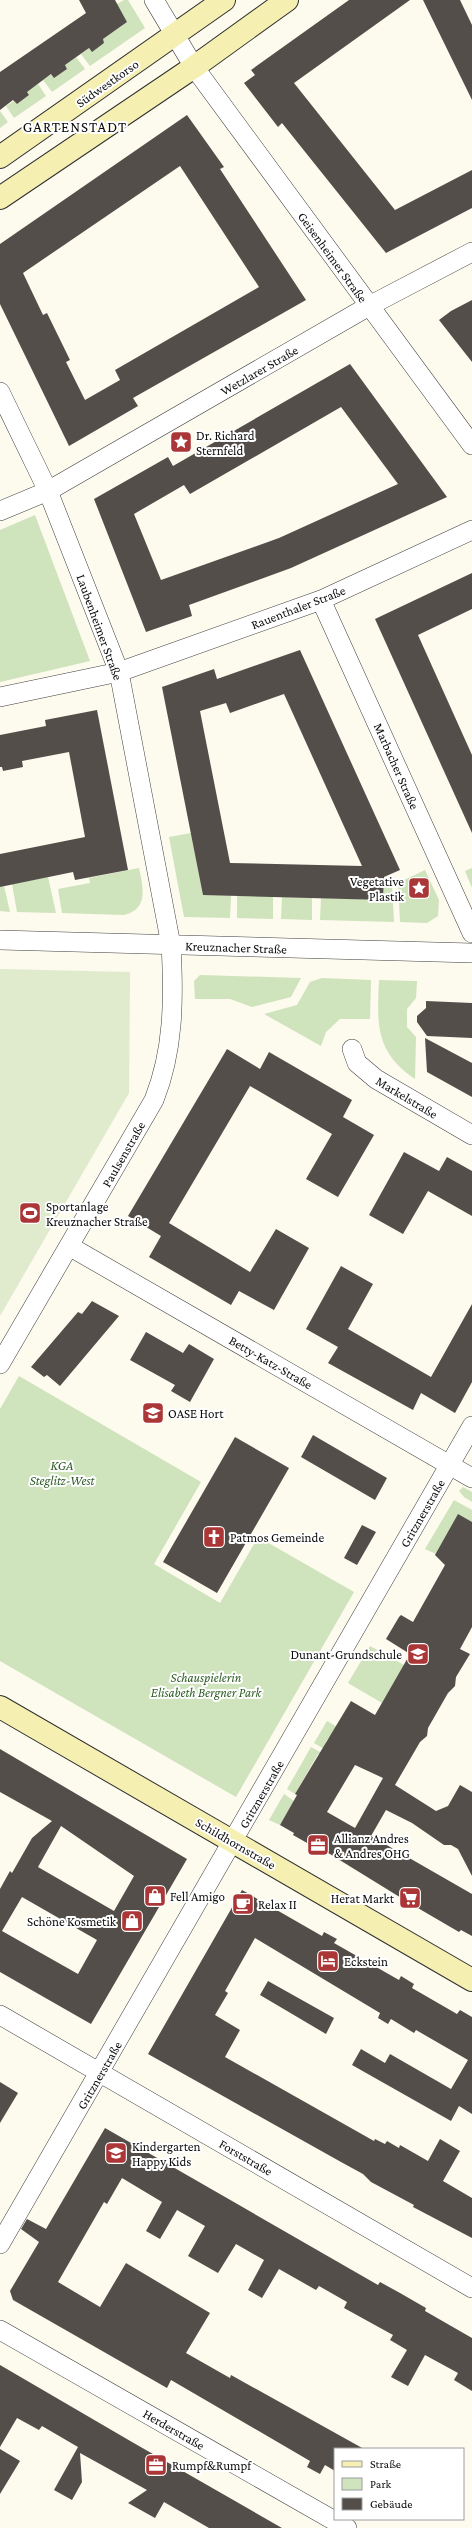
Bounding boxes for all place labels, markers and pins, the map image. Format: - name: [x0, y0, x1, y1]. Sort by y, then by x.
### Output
- place label: Dr. Richard Sternfeld: [196, 428, 255, 458]
- place icon: Dr. Richard Sternfeld: [168, 429, 194, 455]
- place label: Vegetative Plastik: [350, 874, 405, 904]
- place icon: Vegetative Plastik: [406, 875, 432, 901]
- place label: Sportanlage Kreuznacher Straße: [46, 1199, 148, 1229]
- sports icon: Sportanlage Kreuznacher Straße: [17, 1200, 43, 1226]
- school or university icon: OASE Hort: [140, 1400, 166, 1426]
- place label: OASE Hort: [168, 1406, 224, 1421]
- church icon: Patmos Gemeinde: [201, 1524, 227, 1550]
- place label: Patmos Gemeinde: [230, 1530, 324, 1545]
- school or university icon: Dunant-Grundschule: [405, 1641, 431, 1667]
- place label: Dunant-Grundschule: [290, 1647, 402, 1662]
- place label: Allianz Andres & Andres OHG: [334, 1831, 410, 1861]
- office icon: Allianz Andres & Andres OHG: [305, 1832, 331, 1858]
- shop icon: Fell Amigo: [142, 1883, 168, 1909]
- supermarket icon: Herat Markt: [397, 1885, 423, 1911]
- place label: Fell Amigo: [170, 1889, 225, 1904]
- cafe icon: Relax II: [230, 1891, 256, 1917]
- place label: Herat Markt: [331, 1891, 395, 1906]
- place label: Relax II: [258, 1897, 297, 1912]
- shop icon: Schöne Kosmetik: [119, 1908, 145, 1934]
- place label: Schöne Kosmetik: [27, 1914, 117, 1929]
- hotel icon: Eckstein: [315, 1948, 341, 1974]
- place label: Eckstein: [344, 1954, 388, 1969]
- place label: Kindergarten Happy Kids: [132, 2139, 201, 2169]
- school or university icon: Kindergarten Happy Kids: [103, 2140, 129, 2166]
- office icon: Rumpf&Rumpf: [143, 2452, 169, 2478]
- place label: Rumpf&Rumpf: [172, 2458, 252, 2473]

